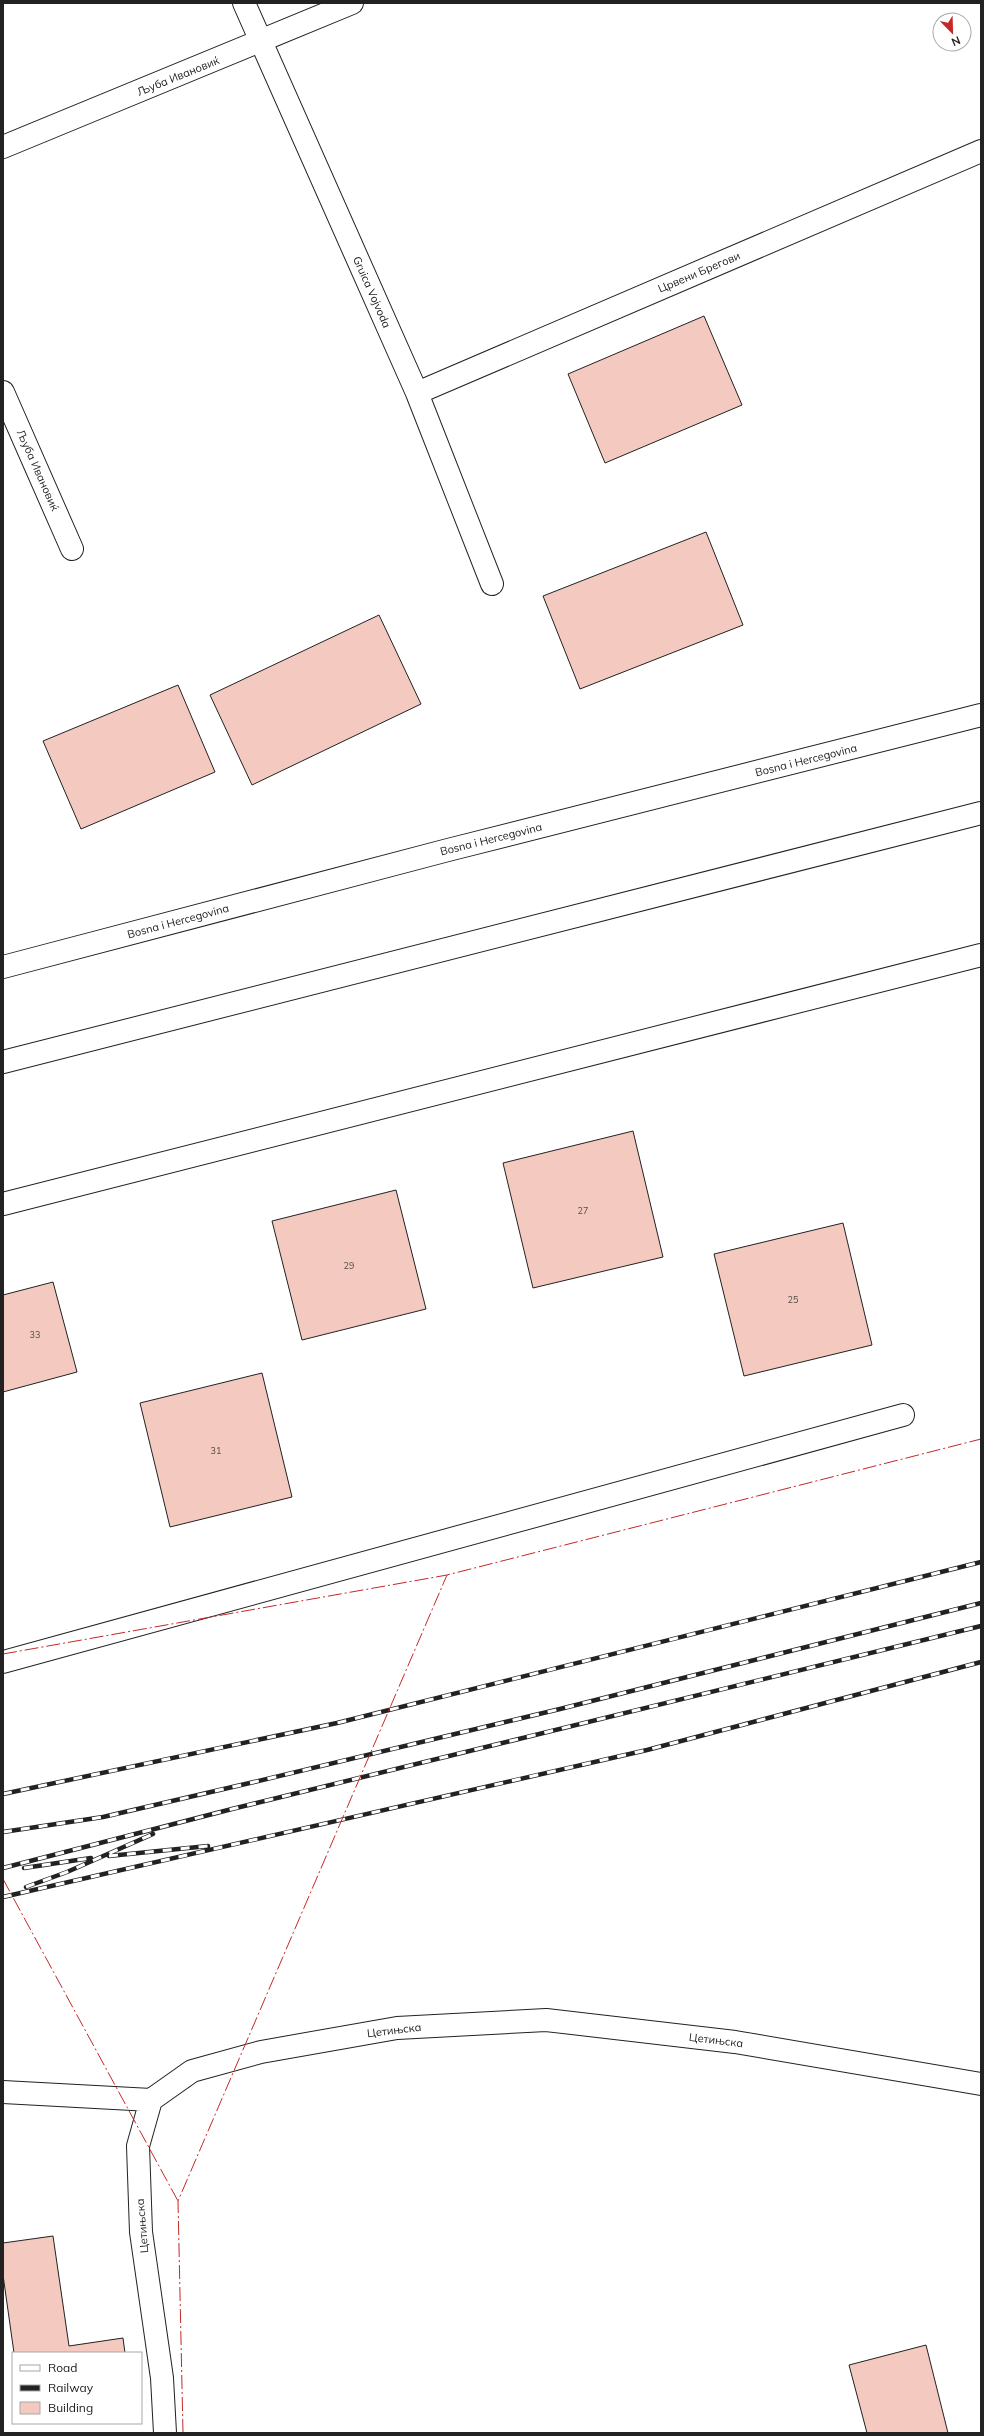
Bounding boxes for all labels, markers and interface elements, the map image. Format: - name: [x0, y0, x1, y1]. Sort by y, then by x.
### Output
- north arrow: [932, 12, 972, 52]
- text: N: [949, 33, 962, 49]
- street label: Љуба Ивановиќ: [135, 53, 221, 99]
- street label: Црвени Брегови: [656, 248, 742, 296]
- street label: Gruica Vojvoda: [350, 254, 394, 330]
- street label: Љуба Ивановиќ: [14, 427, 62, 513]
- street label: Bosna i Hercegovina: [754, 741, 858, 779]
- street label: Bosna i Hercegovina: [439, 820, 543, 858]
- street label: Bosna i Hercegovina: [126, 901, 230, 941]
- house number: 27: [578, 1205, 588, 1216]
- house number: 29: [344, 1260, 354, 1271]
- house number: 25: [788, 1294, 799, 1305]
- house number: 33: [30, 1329, 40, 1340]
- house number: 31: [211, 1445, 221, 1456]
- street label: Цетињска: [366, 2020, 422, 2040]
- street label: Цетињска: [688, 2030, 744, 2050]
- street label: Цетињска: [133, 2198, 151, 2254]
- legend: [12, 2352, 142, 2424]
- text: Road: [48, 2360, 77, 2375]
- text: Railway: [48, 2380, 94, 2395]
- text: Building: [48, 2400, 93, 2415]

